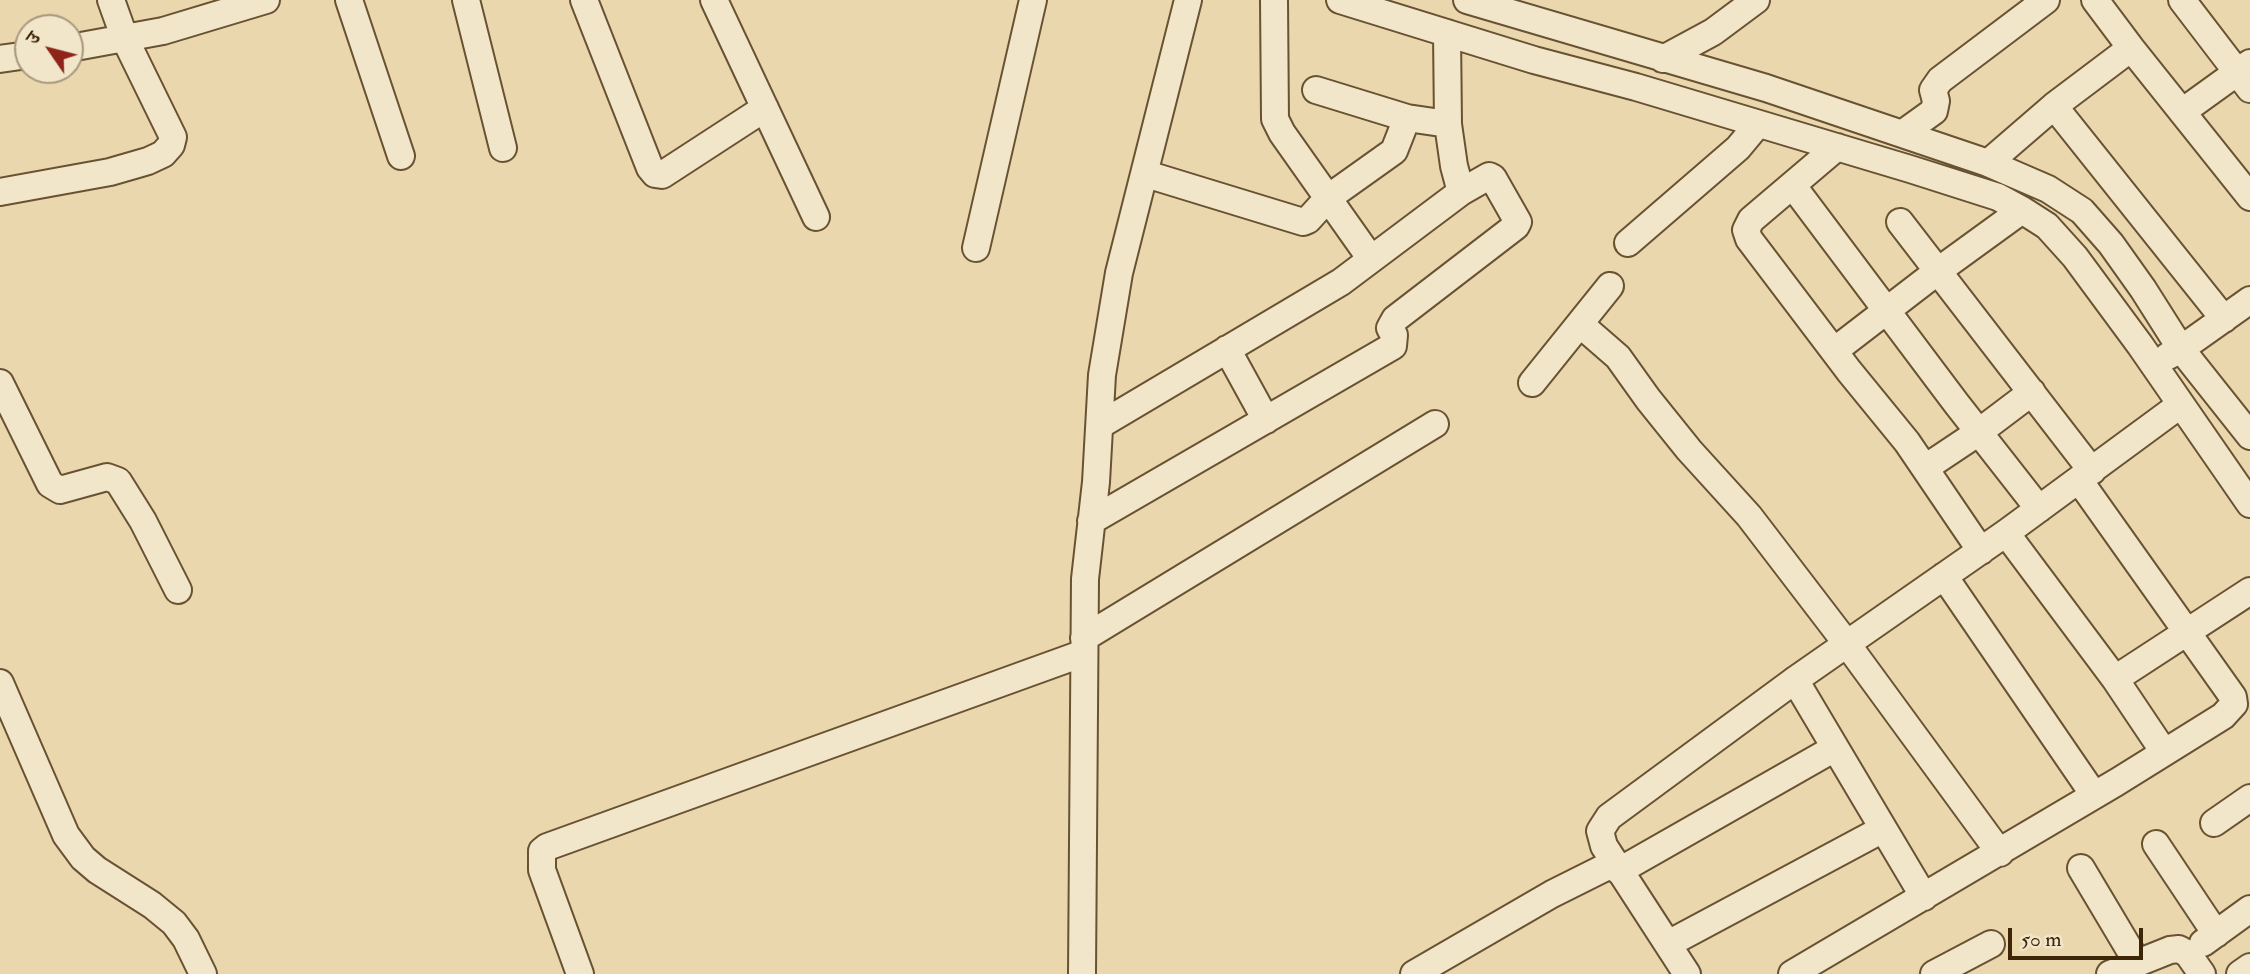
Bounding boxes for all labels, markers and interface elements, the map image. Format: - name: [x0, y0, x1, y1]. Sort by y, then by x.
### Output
- north arrow: [14, 14, 84, 84]
- text: उ: [21, 27, 46, 49]
- scale bar: [2012, 914, 2147, 958]
- text: 50 m: [2021, 926, 2062, 953]

